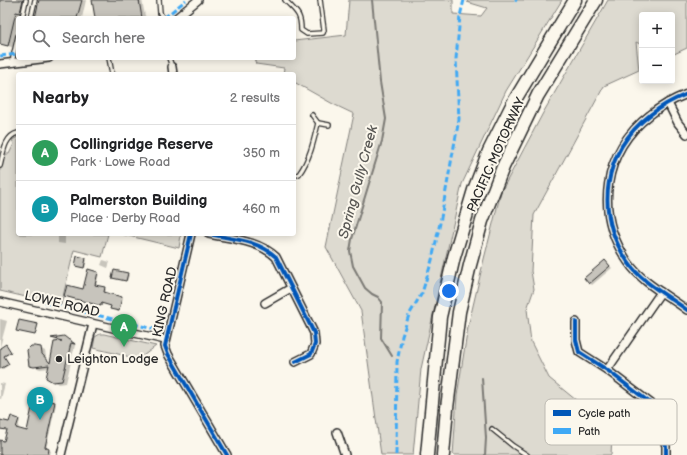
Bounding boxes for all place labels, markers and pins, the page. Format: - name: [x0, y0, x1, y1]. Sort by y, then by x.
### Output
- pin: A: [111, 314, 137, 347]
- place label: Leighton Lodge: [67, 351, 159, 367]
- marker: Leighton Lodge: [54, 354, 64, 364]
- pin: B: [27, 387, 53, 420]

